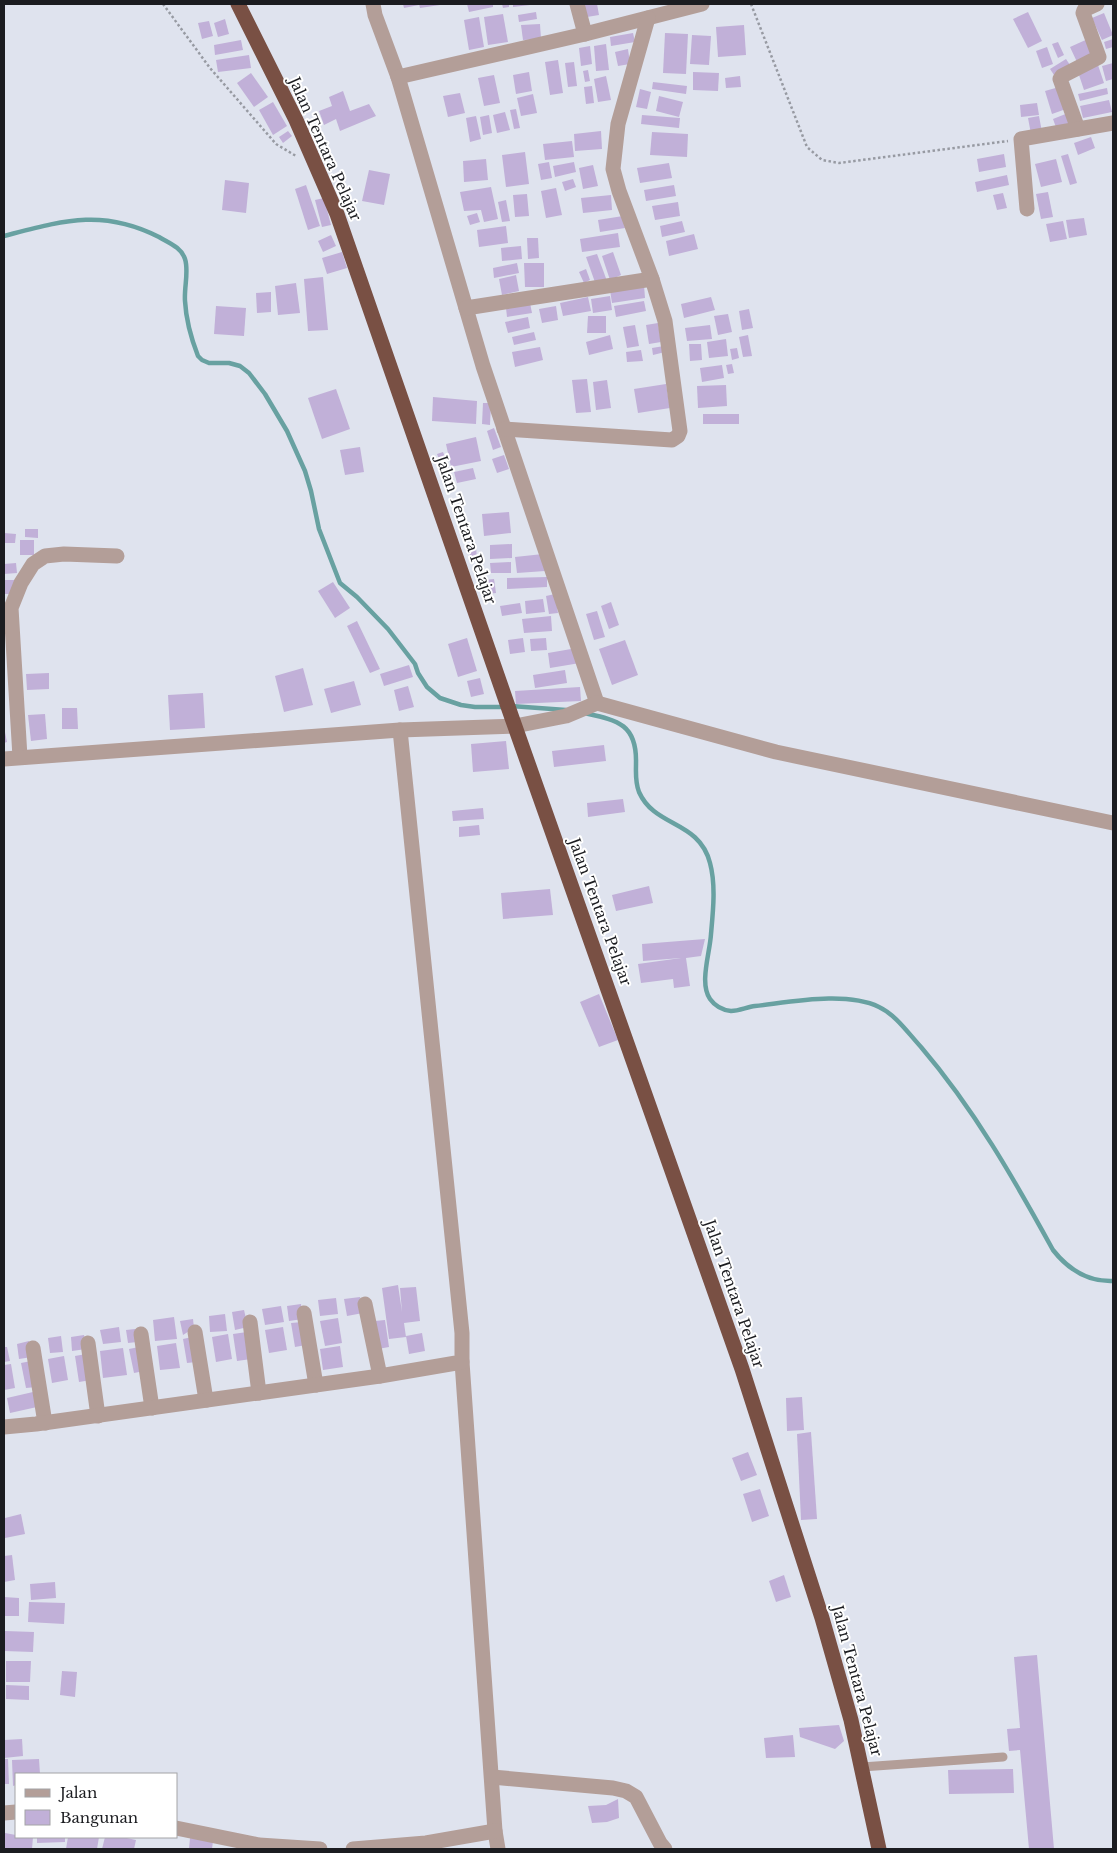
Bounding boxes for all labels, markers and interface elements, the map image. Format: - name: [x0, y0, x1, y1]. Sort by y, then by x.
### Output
- street label: Jalan Tentara Pelajar: [284, 72, 366, 225]
- street label: Jalan Tentara Pelajar: [431, 451, 501, 607]
- street label: Jalan Tentara Pelajar: [564, 834, 636, 989]
- street label: Jalan Tentara Pelajar: [699, 1215, 769, 1371]
- street label: Jalan Tentara Pelajar: [828, 1601, 887, 1759]
- legend: [15, 1773, 178, 1838]
- text: Jalan: [58, 1783, 97, 1802]
- text: Bangunan: [60, 1808, 138, 1827]

